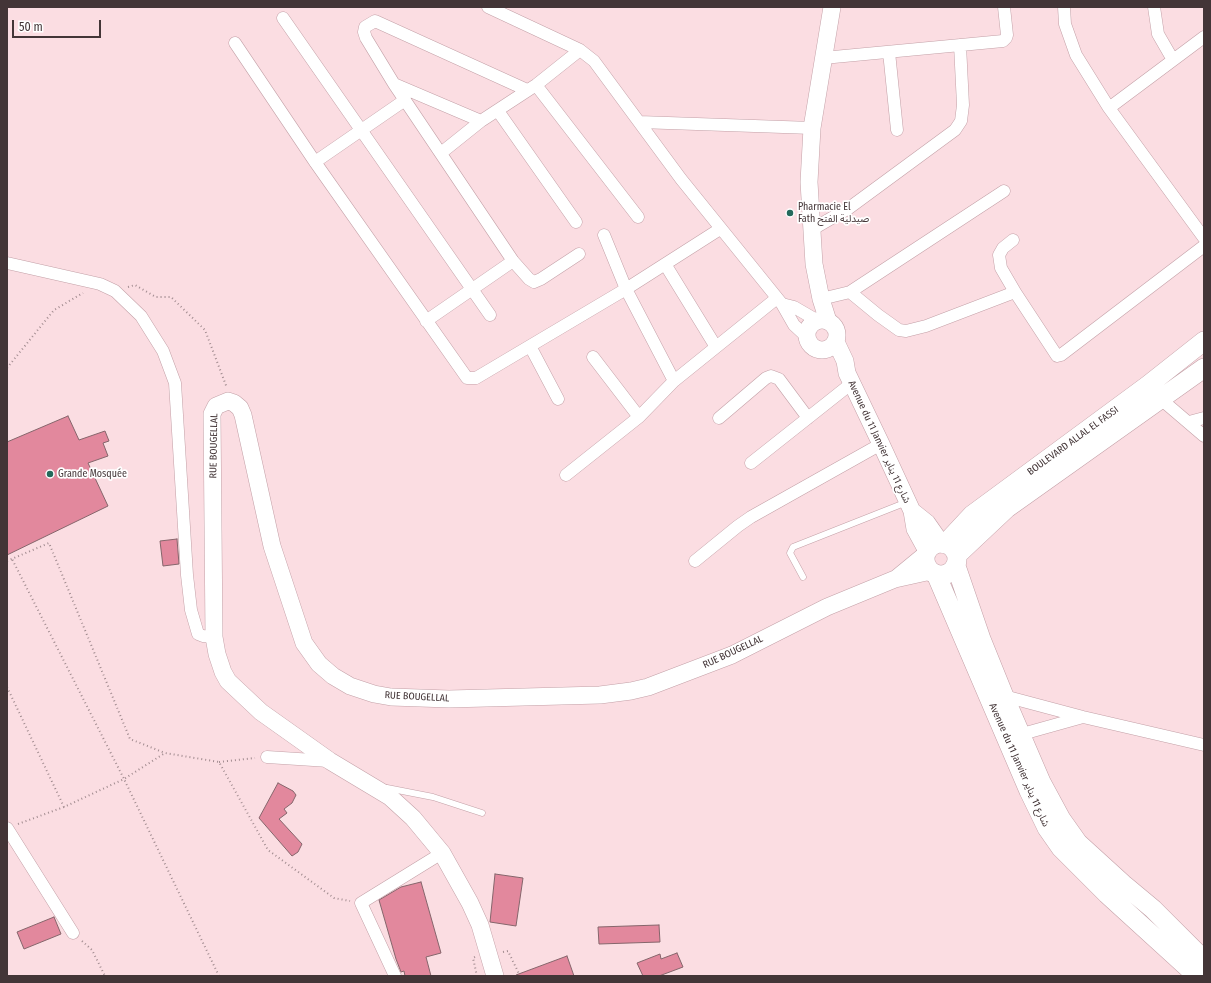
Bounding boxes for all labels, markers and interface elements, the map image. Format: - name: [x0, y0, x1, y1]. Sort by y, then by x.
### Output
- scale bar: [14, 12, 103, 38]
- text: 50 m: [19, 20, 43, 34]
- place label: Pharmacie El Fath صيدلية الفتح: [798, 201, 869, 224]
- marker: Pharmacie El Fath صيدلية الفتح: [785, 208, 795, 218]
- street label: Avenue du 11 Janvier شارع 11 يناير: [845, 379, 913, 505]
- street label: BOULEVARD ALLAL EL FASSI: [1025, 404, 1121, 478]
- street label: RUE BOUGELLAL: [207, 413, 221, 479]
- place label: Grande Mosquée: [58, 468, 127, 480]
- marker: Grande Mosquée: [45, 469, 55, 479]
- street label: RUE BOUGELLAL: [701, 633, 765, 671]
- street label: RUE BOUGELLAL: [384, 689, 450, 705]
- street label: Avenue du 11 Janvier شارع 11 يناير: [986, 701, 1052, 829]

